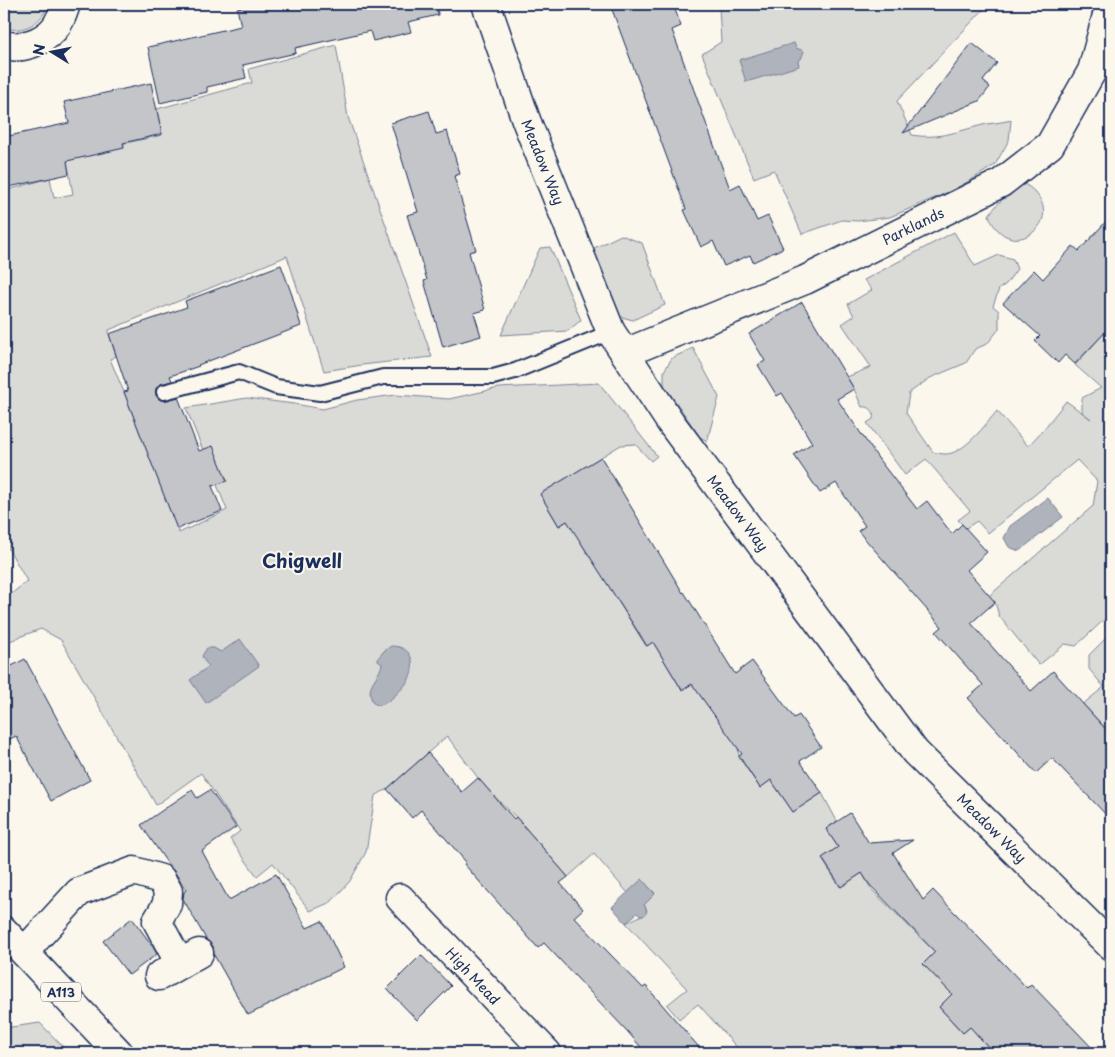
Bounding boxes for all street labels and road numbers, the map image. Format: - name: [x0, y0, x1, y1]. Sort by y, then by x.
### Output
- street label: Meadow Way: [516, 116, 570, 208]
- street label: Parklands: [879, 202, 947, 250]
- street label: Meadow Way: [702, 470, 774, 556]
- street label: Meadow Way: [952, 788, 1032, 868]
- street label: High Mead: [441, 943, 505, 1009]
- road number: A113: [41, 982, 81, 1002]

